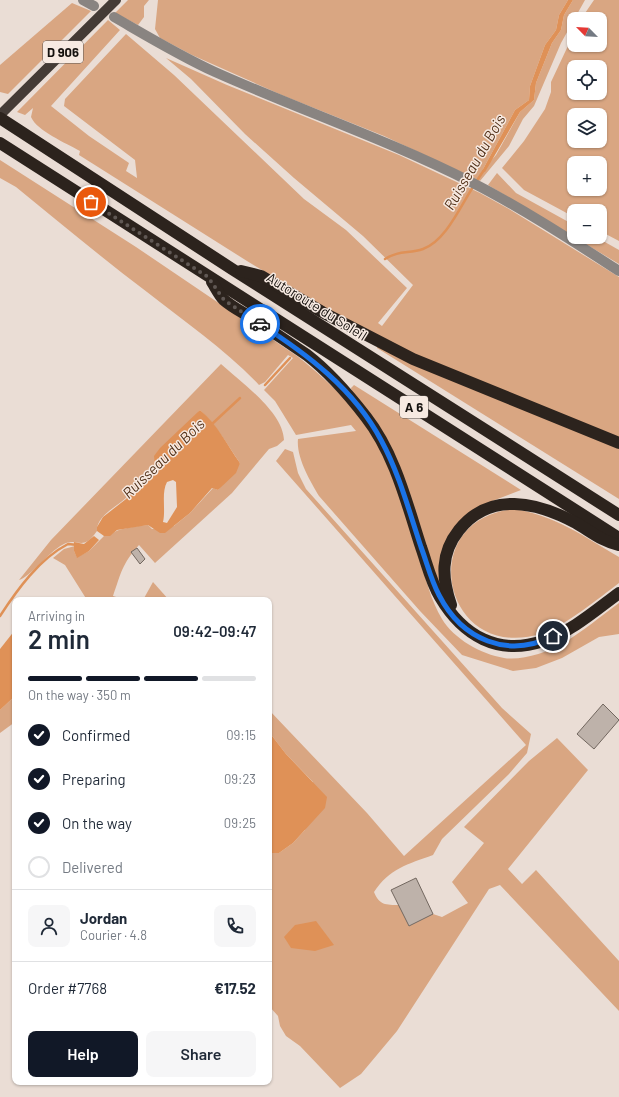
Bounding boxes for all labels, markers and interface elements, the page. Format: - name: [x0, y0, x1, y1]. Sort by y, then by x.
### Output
- north arrow: [567, 12, 607, 52]
- map controls: [567, 12, 607, 244]
- road number: D 906: [43, 41, 83, 63]
- button: locate: [567, 60, 607, 100]
- button: layers: [567, 108, 607, 148]
- water label: Ruisseau du Bois: [439, 111, 509, 213]
- button: +: [567, 156, 607, 196]
- pin: [74, 185, 108, 219]
- icon: bag: [80, 191, 102, 213]
- button: −: [567, 204, 607, 244]
- street label: Autoroute du Soleil: [264, 268, 370, 344]
- courier: [240, 304, 280, 344]
- icon: car: [249, 313, 271, 335]
- road number: A 6: [400, 396, 428, 418]
- water label: Ruisseau du Bois: [118, 414, 208, 502]
- text: Arriving in: [28, 608, 85, 624]
- pin: [536, 619, 570, 653]
- text: 09:42–09:47: [173, 622, 256, 640]
- text: 2 min: [28, 623, 90, 654]
- icon: home: [542, 625, 564, 647]
- text: On the way · 350 m: [28, 687, 131, 703]
- icon: check: [28, 724, 50, 746]
- text: Confirmed: [62, 726, 130, 744]
- text: 09:15: [226, 727, 256, 743]
- icon: check: [28, 768, 50, 790]
- text: Preparing: [62, 770, 126, 788]
- text: 09:23: [224, 771, 256, 787]
- icon: check: [28, 812, 50, 834]
- text: On the way: [62, 814, 132, 832]
- text: 09:25: [224, 815, 256, 831]
- text: Delivered: [62, 858, 123, 876]
- button: person: [28, 905, 70, 947]
- button: phone: [214, 905, 256, 947]
- text: Jordan: [80, 909, 127, 927]
- text: Courier · 4.8: [80, 927, 147, 943]
- text: Order #7768: [28, 979, 107, 997]
- text: €17.52: [214, 979, 256, 997]
- button: Help: [28, 1031, 138, 1077]
- button: Share: [146, 1031, 256, 1077]

